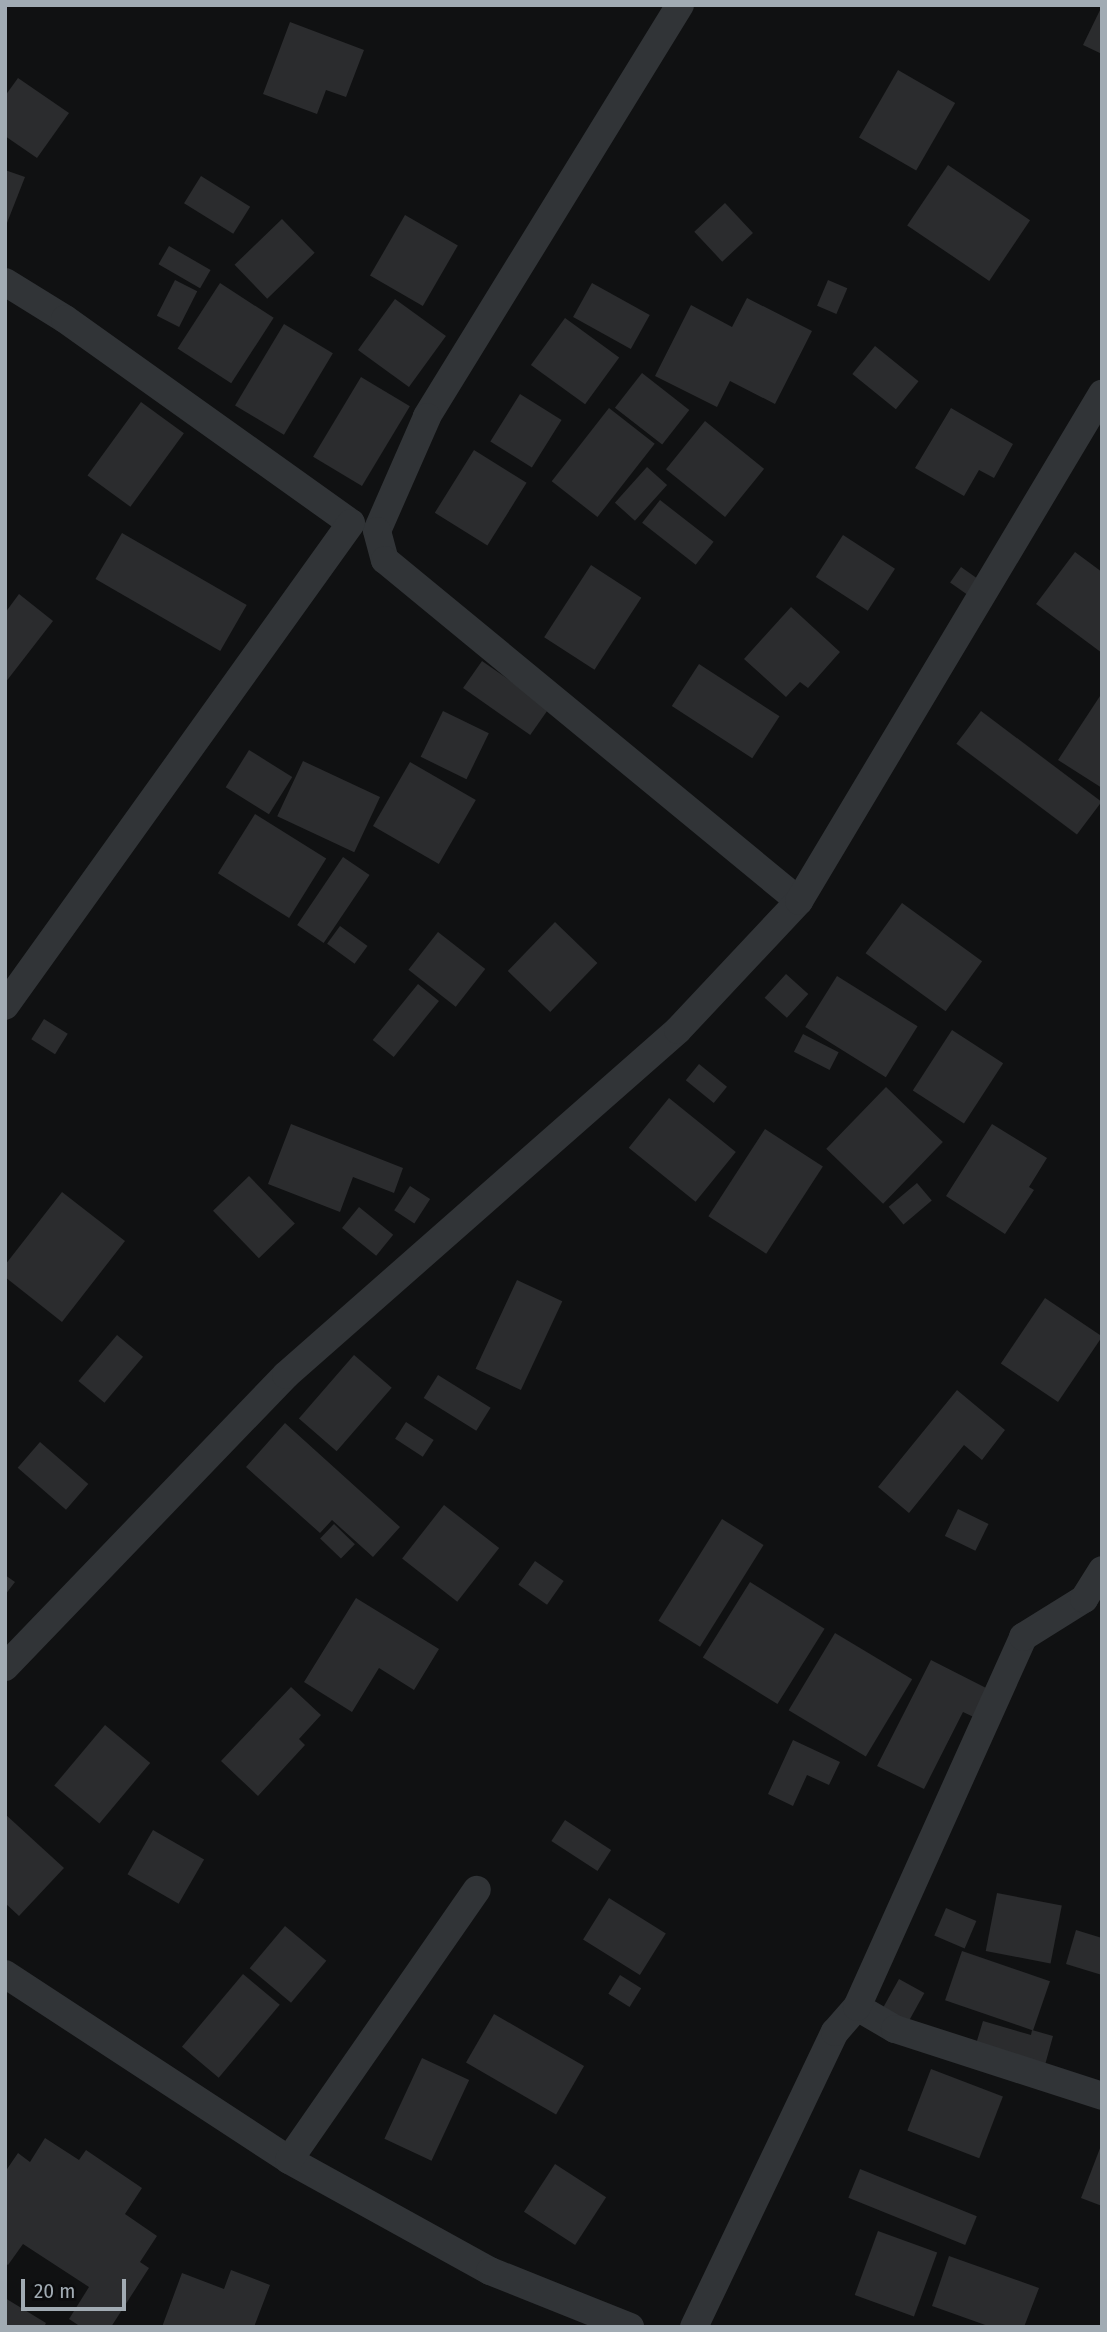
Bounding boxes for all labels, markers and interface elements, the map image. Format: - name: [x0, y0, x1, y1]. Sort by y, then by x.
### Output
- scale bar: [24, 2266, 130, 2310]
- text: 20 m: [34, 2278, 75, 2304]

